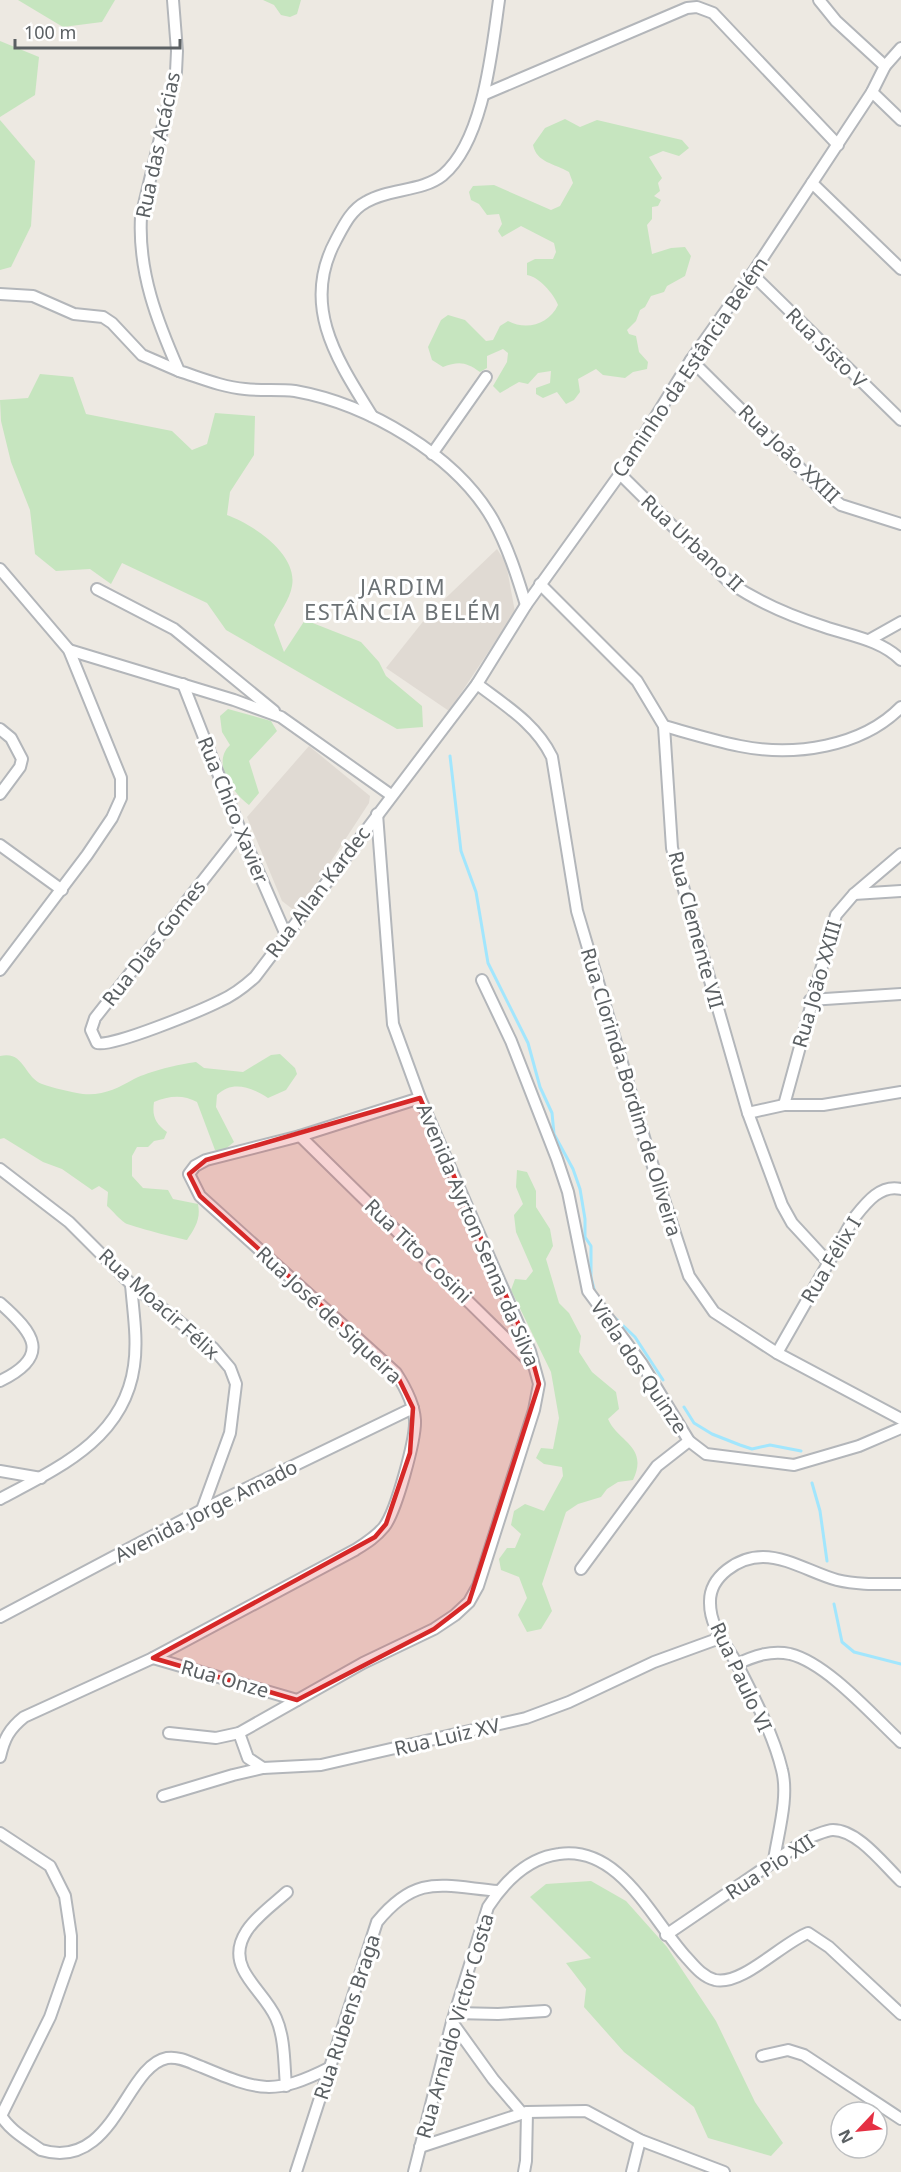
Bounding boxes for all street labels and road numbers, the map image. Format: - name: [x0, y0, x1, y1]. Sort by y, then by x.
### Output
- street label: Rua das Acácias: [129, 69, 186, 220]
- street label: Caminho da Estância Belém: [606, 251, 774, 482]
- street label: Rua Sisto V: [780, 302, 872, 394]
- street label: Rua João XXIII: [733, 398, 846, 509]
- street label: Rua Urbano II: [635, 488, 749, 597]
- street label: Rua Chico Xavier: [192, 732, 275, 887]
- street label: Rua Allan Kardec: [259, 821, 376, 963]
- street label: Rua Clemente VII: [662, 848, 730, 1012]
- street label: Rua Dias Gomes: [96, 874, 211, 1011]
- street label: Rua João XXIII: [785, 917, 848, 1051]
- street label: Rua Clorinda Bordim de Oliveira: [575, 944, 688, 1239]
- street label: Avenida Ayrton Senna da Silva: [411, 1099, 546, 1371]
- street label: Rua Tito Cosini: [359, 1193, 478, 1309]
- street label: Rua Félix I: [794, 1212, 867, 1308]
- street label: Rua José de Siqueira: [251, 1240, 408, 1389]
- street label: Rua Moacir Félix: [93, 1242, 226, 1365]
- street label: Viela dos Quinze: [585, 1295, 694, 1439]
- street label: Avenida Jorge Amado: [110, 1453, 302, 1568]
- street label: Rua Paulo VI: [704, 1618, 779, 1736]
- street label: Rua Onze: [178, 1653, 272, 1704]
- street label: Rua Luiz XV: [391, 1711, 502, 1762]
- street label: Rua Pio XII: [720, 1828, 819, 1905]
- street label: Rua Arnaldo Victor Costa: [409, 1910, 500, 2142]
- street label: Rua Rubens Braga: [307, 1931, 386, 2103]

